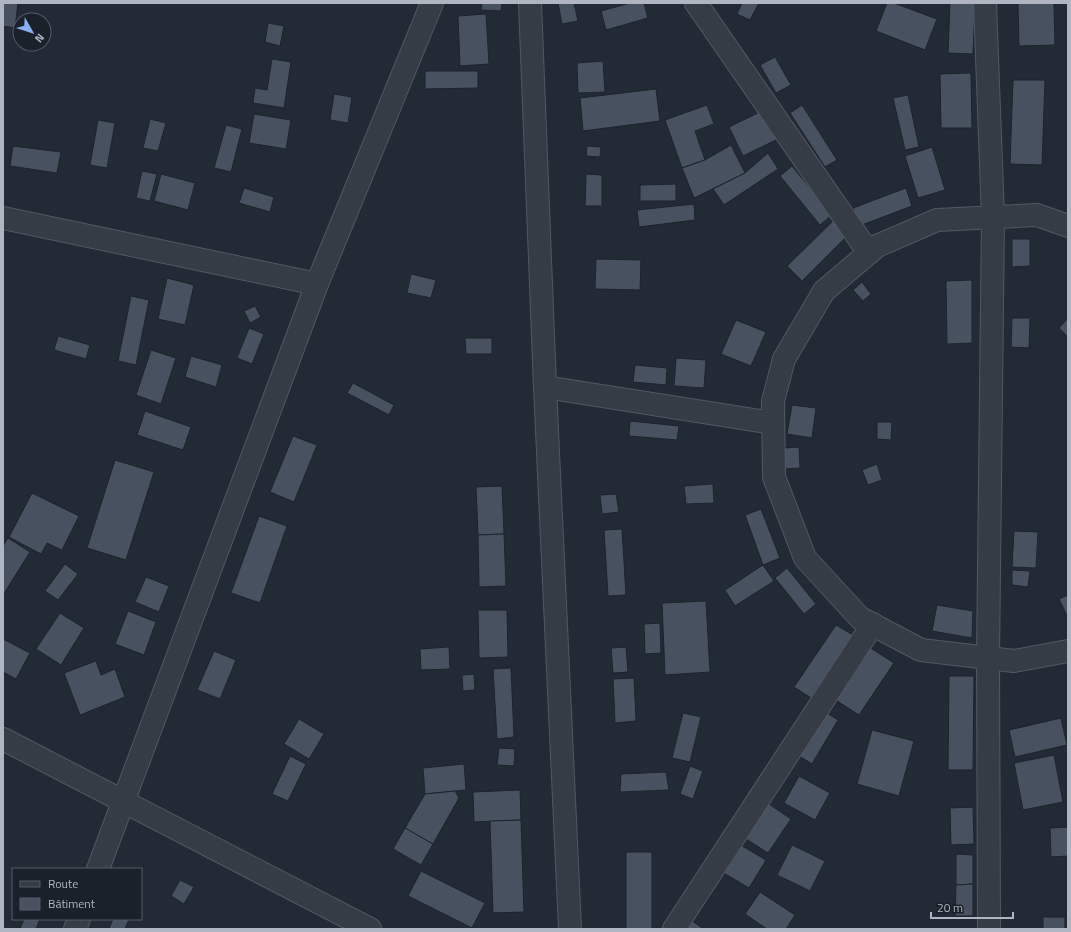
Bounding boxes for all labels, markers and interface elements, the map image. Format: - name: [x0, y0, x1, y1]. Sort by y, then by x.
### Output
- north arrow: [12, 12, 52, 52]
- text: N: [31, 30, 48, 46]
- legend: [12, 868, 142, 920]
- text: Route: [48, 874, 78, 893]
- text: Bâtiment: [48, 894, 96, 913]
- scale bar: [931, 894, 1013, 920]
- text: 20 m: [937, 898, 963, 917]

